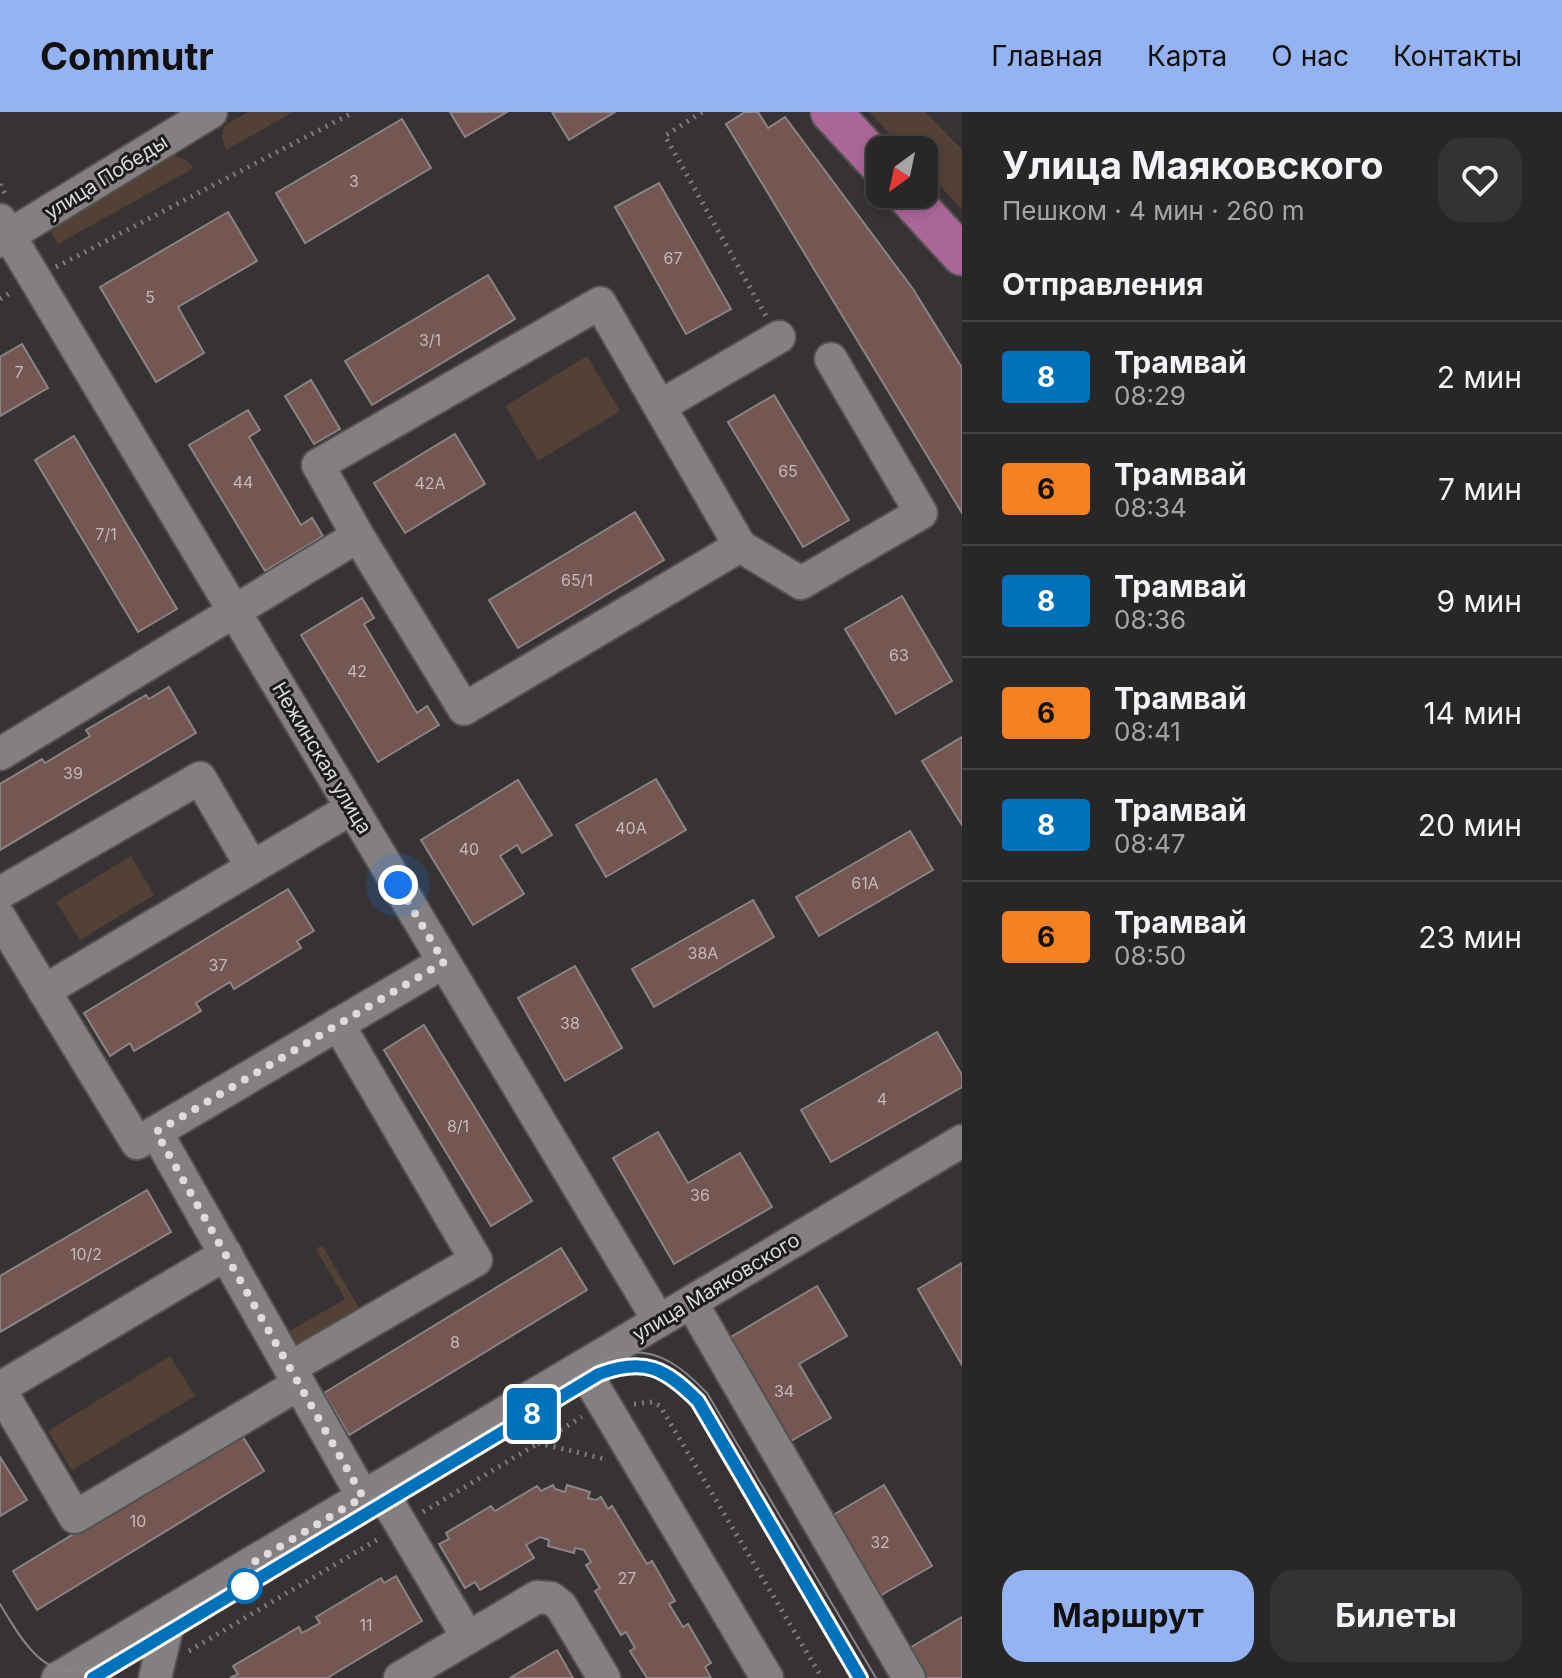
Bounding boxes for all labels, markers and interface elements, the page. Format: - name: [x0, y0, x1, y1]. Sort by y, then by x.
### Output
- text: Commutr: [40, 33, 214, 79]
- text: Главная: [991, 39, 1103, 73]
- text: Карта: [1147, 39, 1227, 73]
- text: О нас: [1271, 39, 1349, 73]
- text: Контакты: [1393, 39, 1522, 73]
- street label: улица Победы: [40, 130, 172, 224]
- north arrow: [866, 136, 938, 208]
- map controls: [866, 136, 938, 208]
- button: heart: [1438, 138, 1522, 222]
- text: Улица Маяковского: [1002, 142, 1383, 188]
- house number: 3: [349, 171, 359, 191]
- text: Пешком · 4 мин · 260 m: [1002, 195, 1305, 226]
- house number: 67: [664, 248, 682, 268]
- text: Отправления: [1002, 266, 1204, 302]
- house number: 5: [145, 287, 155, 307]
- house number: 3/1: [419, 330, 441, 350]
- text: Трамвай: [1114, 344, 1247, 380]
- text: 2 мин: [1437, 359, 1522, 395]
- text: 8: [1037, 360, 1055, 394]
- house number: 7: [14, 362, 24, 382]
- text: 08:29: [1114, 380, 1186, 411]
- text: Трамвай: [1114, 456, 1247, 492]
- house number: 65: [778, 461, 798, 481]
- text: 7 мин: [1438, 471, 1522, 507]
- house number: 44: [233, 472, 253, 492]
- text: 6: [1037, 472, 1055, 506]
- house number: 42А: [414, 473, 446, 493]
- text: 08:34: [1114, 492, 1187, 523]
- house number: 7/1: [95, 524, 117, 544]
- text: Трамвай: [1114, 568, 1247, 604]
- house number: 65/1: [561, 570, 593, 590]
- text: 9 мин: [1436, 583, 1522, 619]
- text: 8: [1037, 584, 1055, 618]
- text: 08:36: [1114, 604, 1186, 635]
- house number: 63: [889, 645, 909, 665]
- house number: 42: [347, 661, 367, 681]
- street label: Нежинская улица: [267, 678, 377, 838]
- text: Трамвай: [1114, 680, 1247, 716]
- text: 14 мин: [1423, 695, 1522, 731]
- text: 6: [1037, 696, 1055, 730]
- text: 08:41: [1114, 716, 1181, 747]
- house number: 39: [63, 763, 83, 783]
- text: Трамвай: [1114, 792, 1247, 828]
- text: 20 мин: [1418, 807, 1522, 843]
- text: 8: [1037, 808, 1055, 842]
- house number: 40А: [615, 818, 647, 838]
- text: 08:47: [1114, 828, 1186, 859]
- house number: 40: [459, 839, 479, 859]
- your location: [378, 865, 418, 905]
- house number: 61А: [851, 873, 879, 893]
- text: Трамвай: [1114, 904, 1247, 940]
- text: 23 мин: [1418, 919, 1522, 955]
- text: 6: [1037, 920, 1055, 954]
- text: 08:50: [1114, 940, 1186, 971]
- house number: 38А: [688, 943, 718, 963]
- house number: 37: [209, 955, 227, 975]
- house number: 38: [560, 1013, 580, 1033]
- house number: 4: [877, 1089, 887, 1109]
- house number: 8/1: [447, 1116, 469, 1136]
- house number: 36: [690, 1185, 710, 1205]
- street label: улица Маяковского: [628, 1228, 804, 1346]
- house number: 10/2: [70, 1244, 102, 1264]
- house number: 8: [450, 1332, 460, 1352]
- house number: 34: [774, 1381, 794, 1401]
- line badge: 8: [506, 1388, 558, 1440]
- text: 8: [523, 1397, 541, 1431]
- house number: 10: [130, 1511, 146, 1531]
- house number: 32: [870, 1532, 890, 1552]
- house number: 27: [618, 1568, 636, 1588]
- unlabelled marker: [228, 1569, 262, 1603]
- button: Маршрут: [1002, 1570, 1254, 1662]
- button: Билеты: [1270, 1570, 1522, 1662]
- house number: 11: [359, 1615, 373, 1635]

